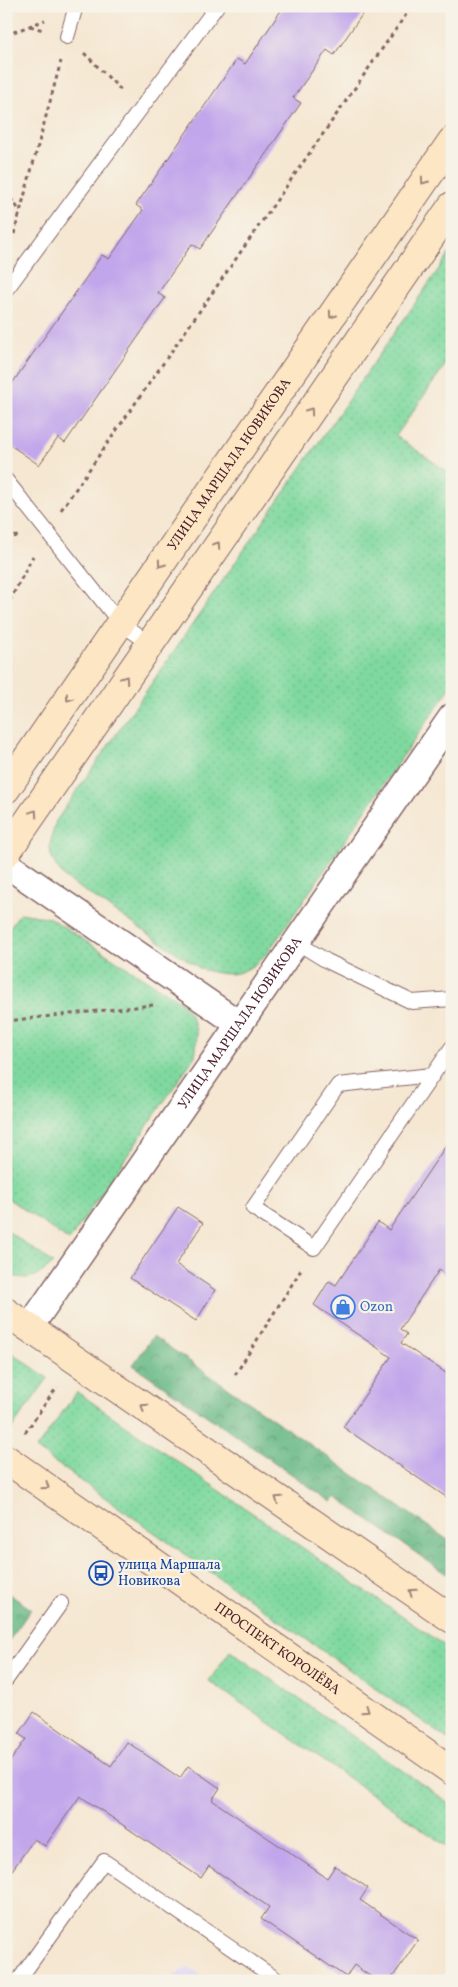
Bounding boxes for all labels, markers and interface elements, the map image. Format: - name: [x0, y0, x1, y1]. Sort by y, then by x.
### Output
- one-way arrow: [421, 175, 430, 185]
- one-way arrow: [329, 309, 338, 319]
- street label: УЛИЦА МАРШАЛА НОВИКОВА: [163, 374, 296, 555]
- one-way arrow: [304, 407, 313, 417]
- one-way arrow: [211, 541, 220, 551]
- one-way arrow: [158, 558, 167, 568]
- one-way arrow: [119, 675, 128, 684]
- one-way arrow: [66, 692, 75, 702]
- one-way arrow: [28, 809, 37, 819]
- street label: УЛИЦА МАРШАЛА НОВИКОВА: [174, 933, 307, 1113]
- shop icon: Ozon: [330, 1294, 356, 1320]
- place label: Ozon: [360, 1298, 393, 1317]
- one-way arrow: [140, 1404, 150, 1413]
- one-way arrow: [40, 1481, 49, 1489]
- one-way arrow: [274, 1496, 284, 1505]
- place label: улица Маршала Новикова: [118, 1556, 221, 1591]
- bus stop icon: улица Маршала Новикова: [88, 1560, 114, 1586]
- one-way arrow: [408, 1589, 417, 1598]
- street label: ПРОСПЕКТ КОРОЛЁВА: [210, 1598, 344, 1700]
- one-way arrow: [360, 1704, 369, 1713]

